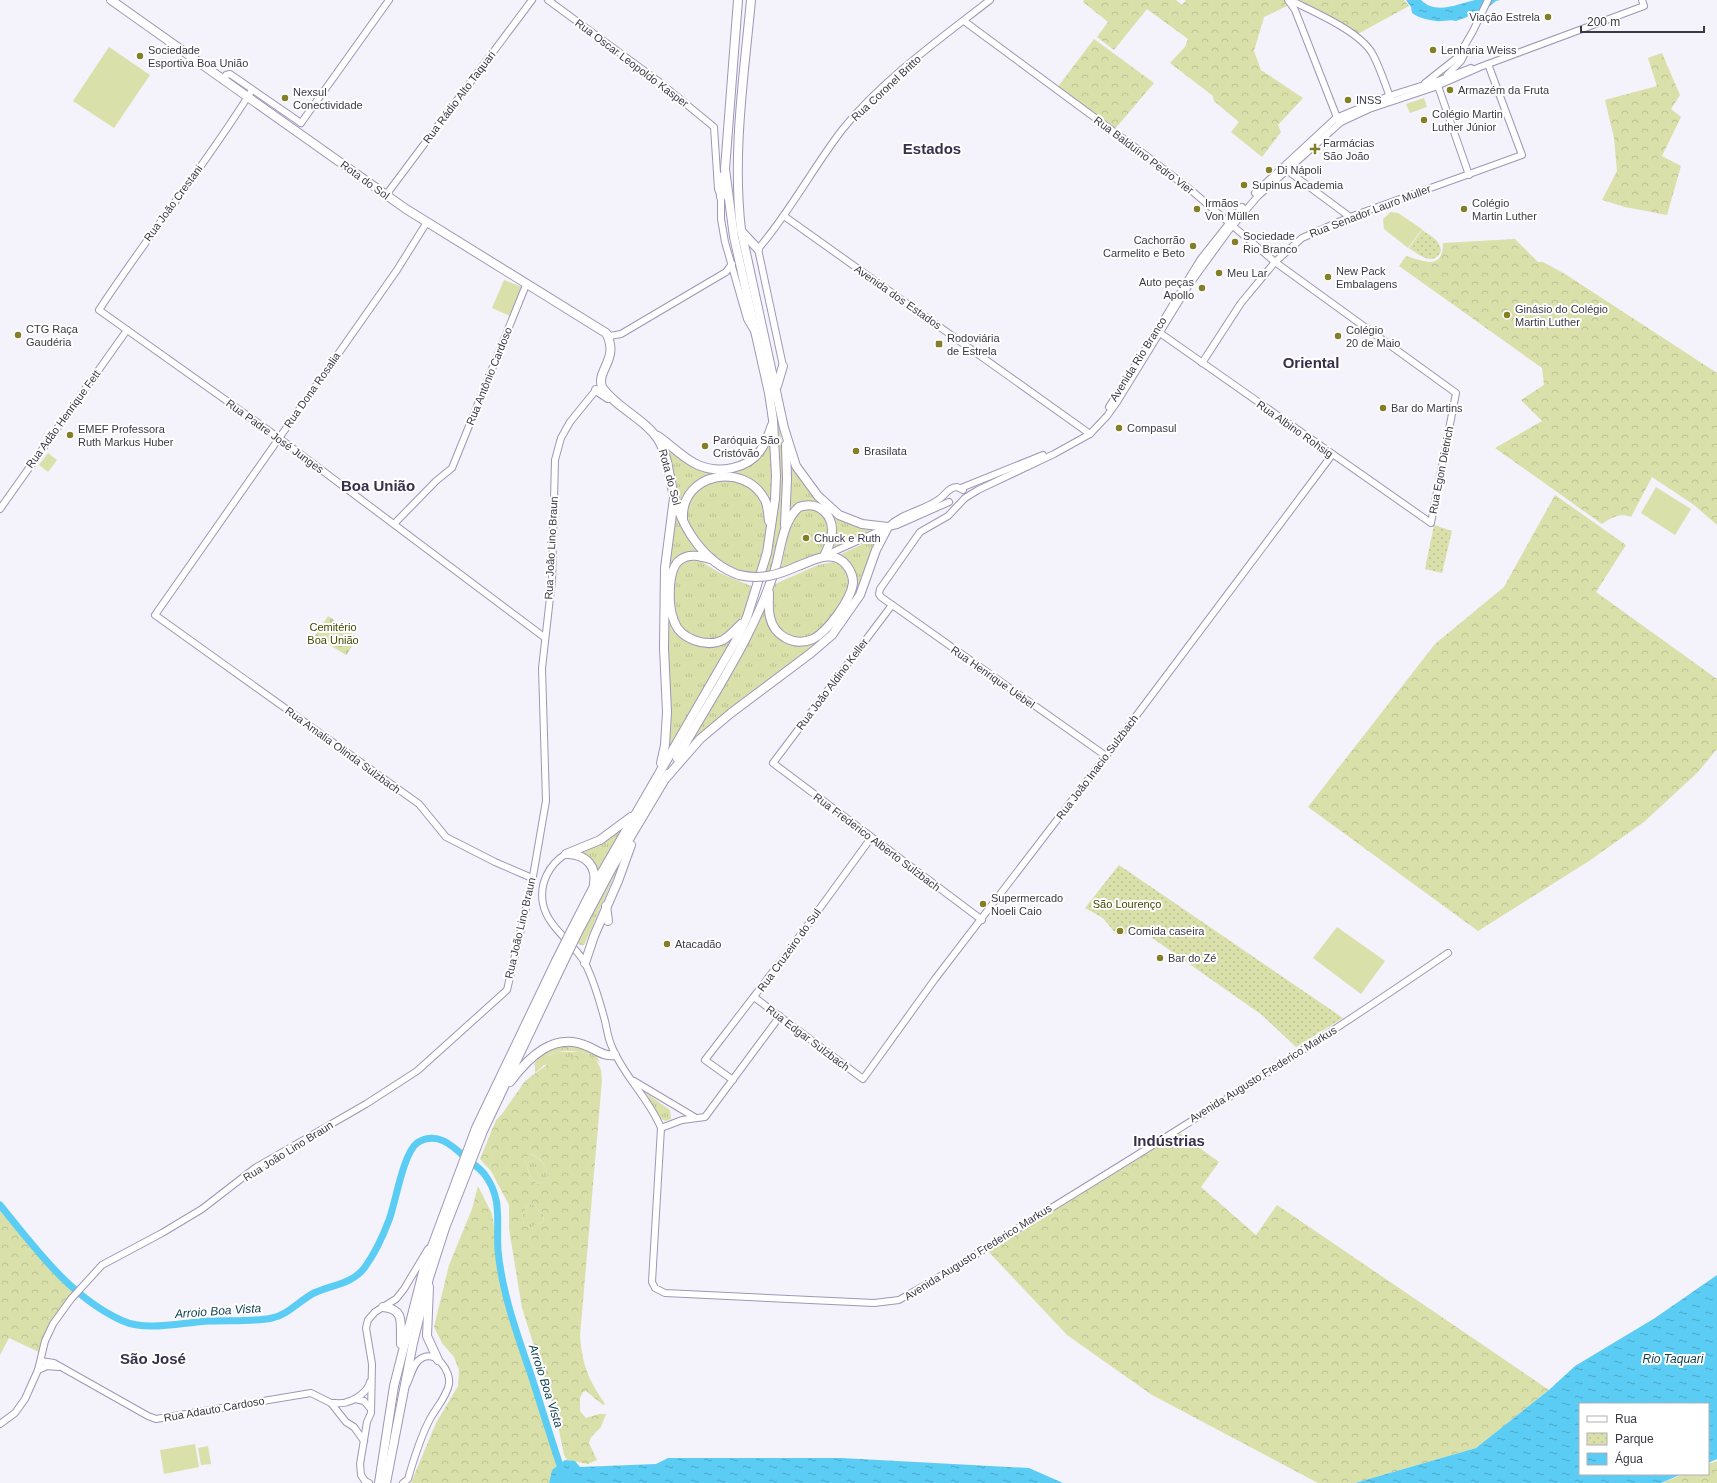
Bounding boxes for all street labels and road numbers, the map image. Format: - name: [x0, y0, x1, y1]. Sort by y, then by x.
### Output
- street label: Rua Oscar Leopoldo Kasper: [573, 16, 691, 110]
- street label: Rua Rádio Alto Taquari: [420, 49, 498, 145]
- street label: Rua Coronel Britto: [849, 53, 923, 123]
- street label: Rua Balduíno Pedro Vier: [1092, 114, 1196, 197]
- street label: Rota do Sol: [338, 158, 392, 202]
- street label: Rua João Crestani: [141, 163, 205, 243]
- street label: Rua Senador Lauro Muller: [1308, 182, 1433, 240]
- street label: Avenida dos Estados: [852, 263, 944, 332]
- street label: Avenida Rio Branco: [1107, 315, 1169, 403]
- street label: Rua Antônio Cardoso: [464, 325, 514, 427]
- street label: Rua Dona Rosalia: [281, 349, 343, 430]
- street label: Rua Adão Henrique Fett: [23, 368, 103, 470]
- street label: Rua Padre José Junges: [224, 397, 326, 476]
- street label: Rua Albino Rohsig: [1254, 398, 1336, 460]
- street label: Rua Egon Dietrich: [1427, 425, 1455, 515]
- street label: Rota do Sol: [657, 448, 683, 506]
- street label: Rua João Lino Braun: [542, 496, 560, 600]
- street label: Rua João Aldino Keller: [794, 636, 870, 732]
- street label: Rua Henrique Uebel: [949, 644, 1037, 710]
- street label: Rua Amalia Olinda Sulzbach: [283, 704, 403, 796]
- street label: Rua João Inacio Sulzbach: [1054, 712, 1140, 822]
- street label: Rua Frederico Alberto Sulzbach: [811, 790, 943, 894]
- street label: Rua João Lino Braun: [503, 876, 537, 980]
- street label: Rua Cruzeiro do Sul: [755, 906, 823, 994]
- street label: Rua Edgar Sulzbach: [764, 1003, 852, 1073]
- street label: Avenida Augusto Frederico Markus: [1187, 1023, 1339, 1124]
- street label: Rua João Lino Braun: [241, 1119, 335, 1183]
- street label: Avenida Augusto Frederico Markus: [902, 1201, 1054, 1302]
- street label: Rua Adauto Cardoso: [163, 1394, 265, 1424]

